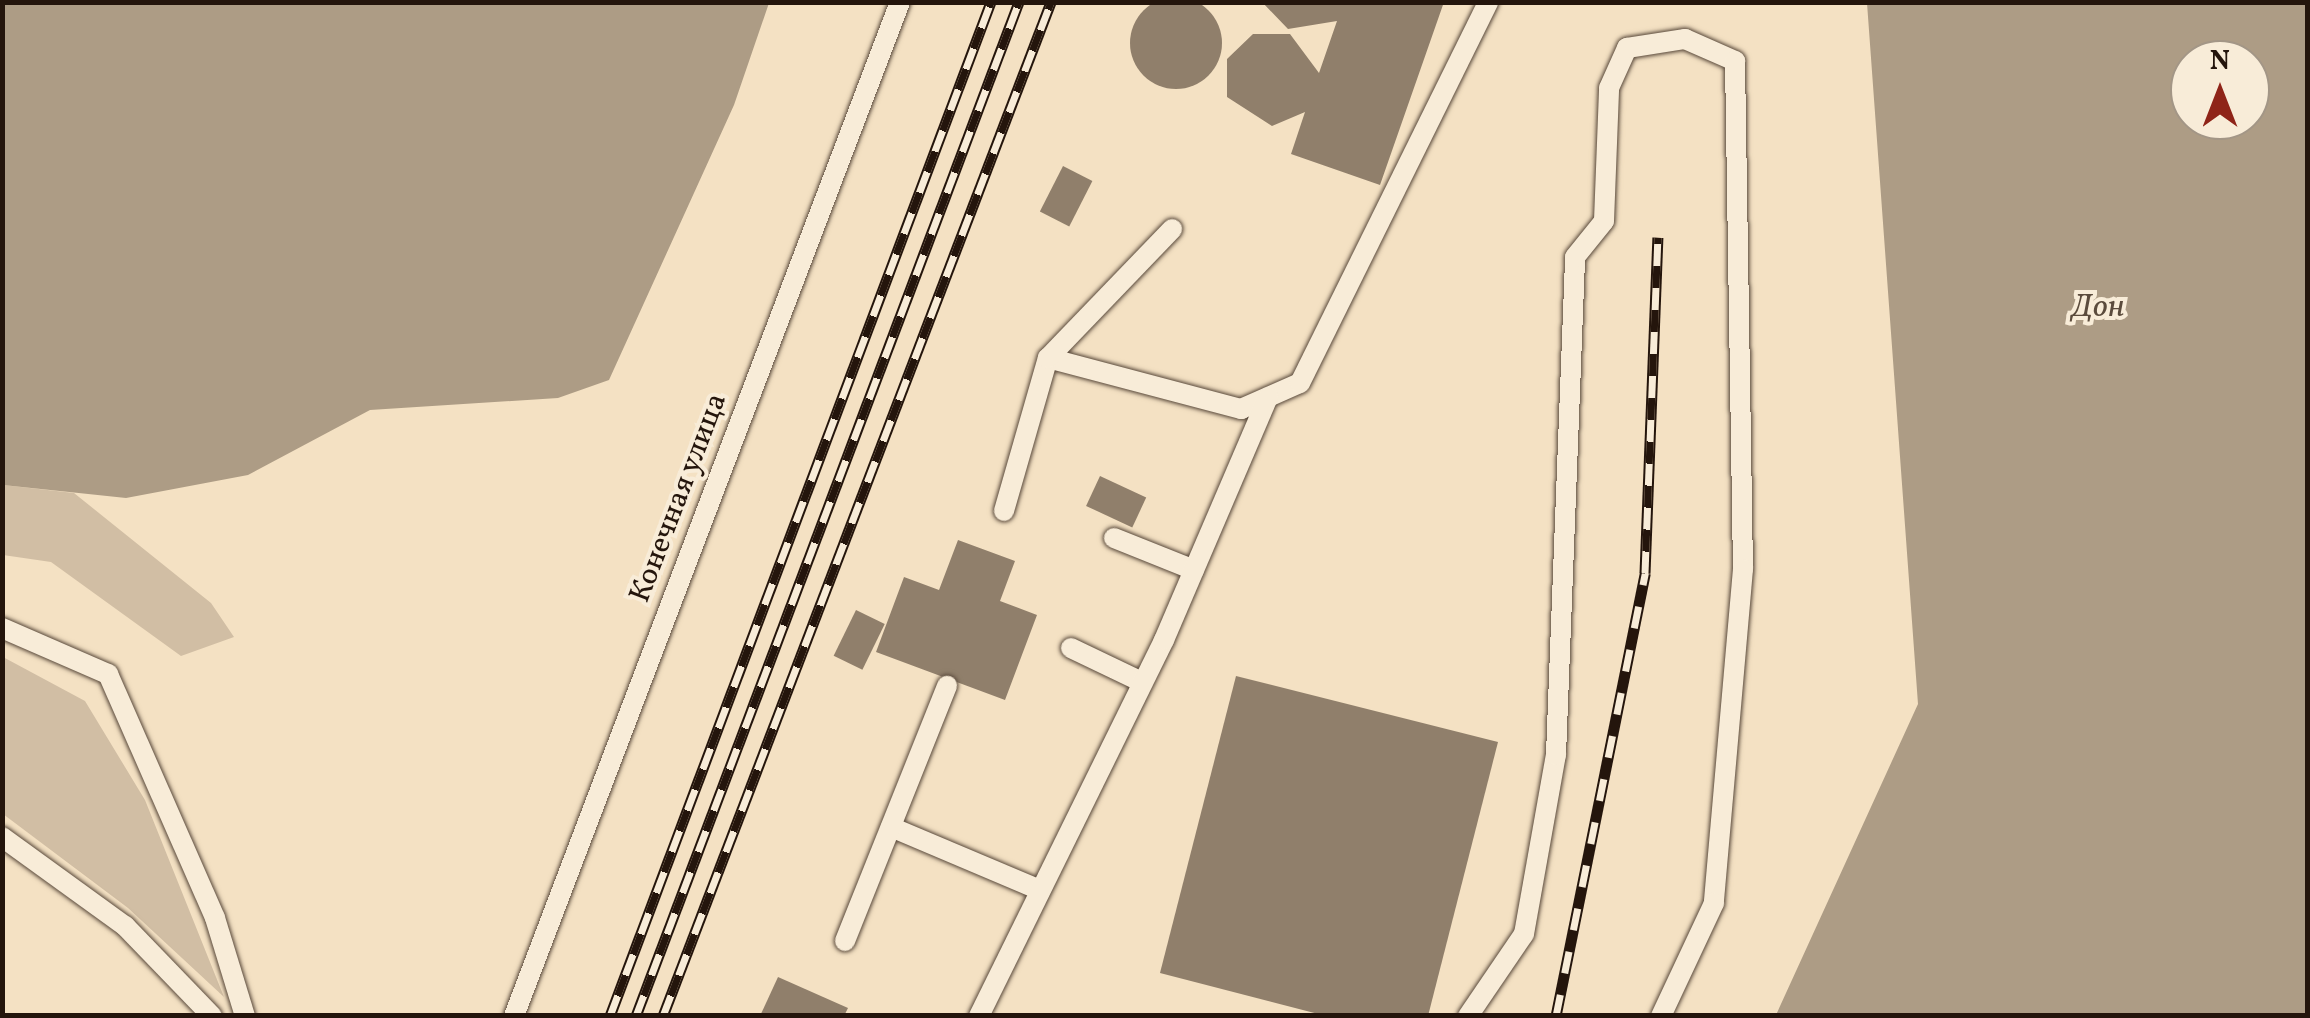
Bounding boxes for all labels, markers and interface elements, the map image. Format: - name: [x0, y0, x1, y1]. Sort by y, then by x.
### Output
- north arrow: [2170, 40, 2270, 140]
- text: N: [2210, 42, 2230, 81]
- water label: Дон: [2072, 289, 2124, 327]
- street label: Конечная улица: [622, 388, 736, 608]

